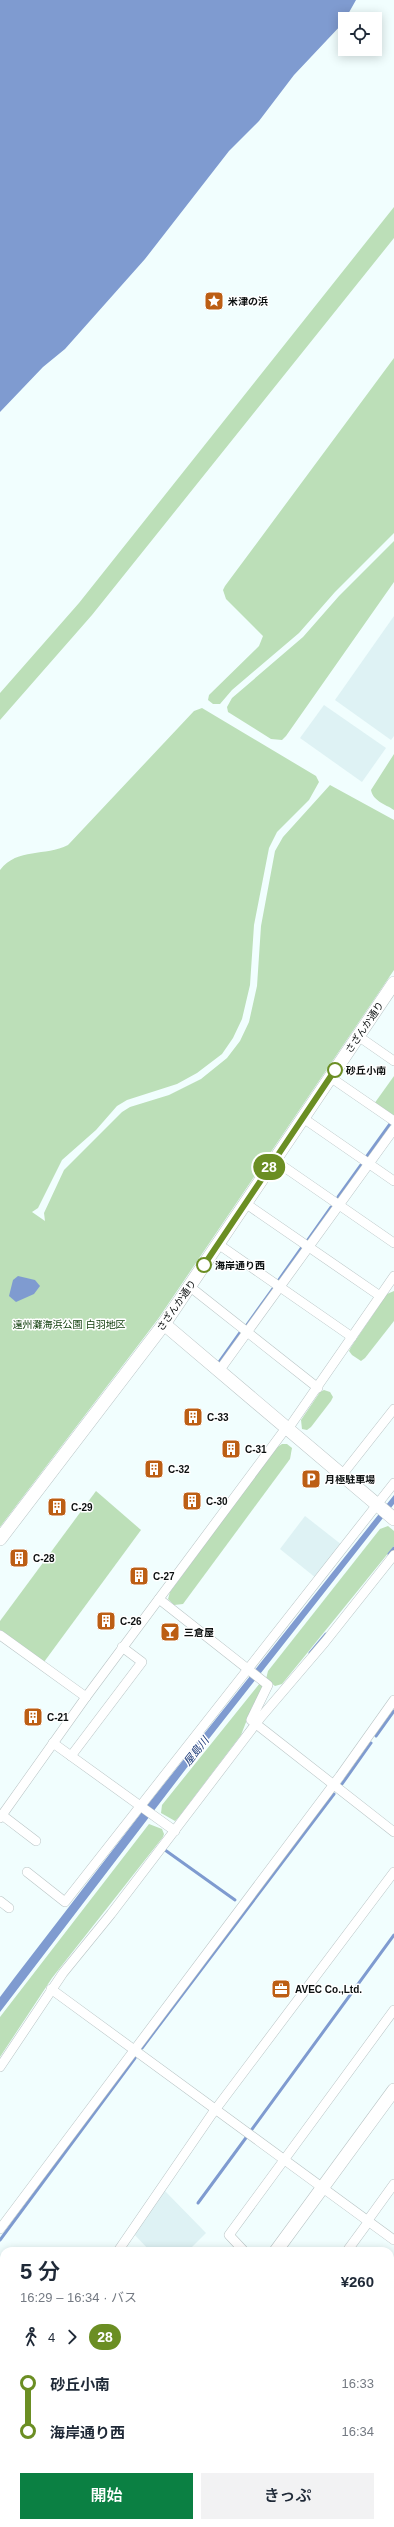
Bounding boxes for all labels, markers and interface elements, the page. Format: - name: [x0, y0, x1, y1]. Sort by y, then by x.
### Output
- map controls: [338, 12, 382, 56]
- button: locate: [338, 12, 382, 56]
- place icon: 米津の浜: [203, 290, 225, 312]
- place label: 米津の浜: [228, 296, 268, 307]
- street label: さざんか通り: [343, 999, 386, 1055]
- marker: 砂丘小南: [327, 1062, 343, 1078]
- place label: 砂丘小南: [345, 1065, 386, 1076]
- line badge: 28: [251, 1154, 287, 1180]
- text: 28: [261, 1159, 277, 1175]
- marker: 海岸通り西: [196, 1257, 212, 1273]
- place label: 海岸通り西: [215, 1260, 265, 1271]
- street label: さざんか通り: [155, 1278, 198, 1333]
- park label: 遠州灘海浜公園 白羽地区: [13, 1319, 125, 1330]
- building icon: C-33: [182, 1406, 204, 1428]
- place label: C-33: [207, 1412, 229, 1423]
- building icon: C-31: [220, 1438, 242, 1460]
- place label: C-31: [245, 1444, 267, 1455]
- building icon: C-32: [143, 1458, 165, 1480]
- place label: C-32: [168, 1464, 190, 1475]
- parking icon: 月極駐車場: [300, 1468, 322, 1490]
- place label: 月極駐車場: [325, 1474, 375, 1485]
- building icon: C-30: [181, 1490, 203, 1512]
- building icon: C-29: [46, 1496, 68, 1518]
- place label: C-30: [206, 1496, 228, 1507]
- place label: C-29: [71, 1502, 93, 1513]
- building icon: C-28: [8, 1547, 30, 1569]
- place label: C-28: [33, 1553, 55, 1564]
- building icon: C-27: [128, 1565, 150, 1587]
- place label: C-27: [153, 1571, 175, 1582]
- building icon: C-26: [95, 1610, 117, 1632]
- place label: C-26: [120, 1616, 142, 1627]
- bar icon: 三倉屋: [159, 1621, 181, 1643]
- place label: 三倉屋: [184, 1627, 214, 1638]
- building icon: C-21: [22, 1706, 44, 1728]
- place label: C-21: [47, 1712, 69, 1723]
- water label: 屋島川: [181, 1734, 212, 1768]
- office icon: AVEC Co.,Ltd.: [270, 1978, 292, 2000]
- place label: AVEC Co.,Ltd.: [295, 1984, 362, 1995]
- text: 5 分: [20, 2259, 60, 2284]
- text: ¥260: [341, 2273, 374, 2290]
- text: 16:29 – 16:34 · バス: [20, 2290, 137, 2305]
- icon: walk: [20, 2326, 42, 2348]
- icon: forward: [61, 2326, 83, 2348]
- text: 28: [97, 2329, 113, 2345]
- text: 4: [48, 2330, 55, 2345]
- text: 砂丘小南: [50, 2376, 110, 2393]
- text: 16:33: [341, 2376, 374, 2391]
- text: 海岸通り西: [50, 2424, 125, 2441]
- text: 16:34: [341, 2424, 374, 2439]
- button: 開始: [20, 2473, 193, 2519]
- button: きっぷ: [201, 2473, 374, 2519]

